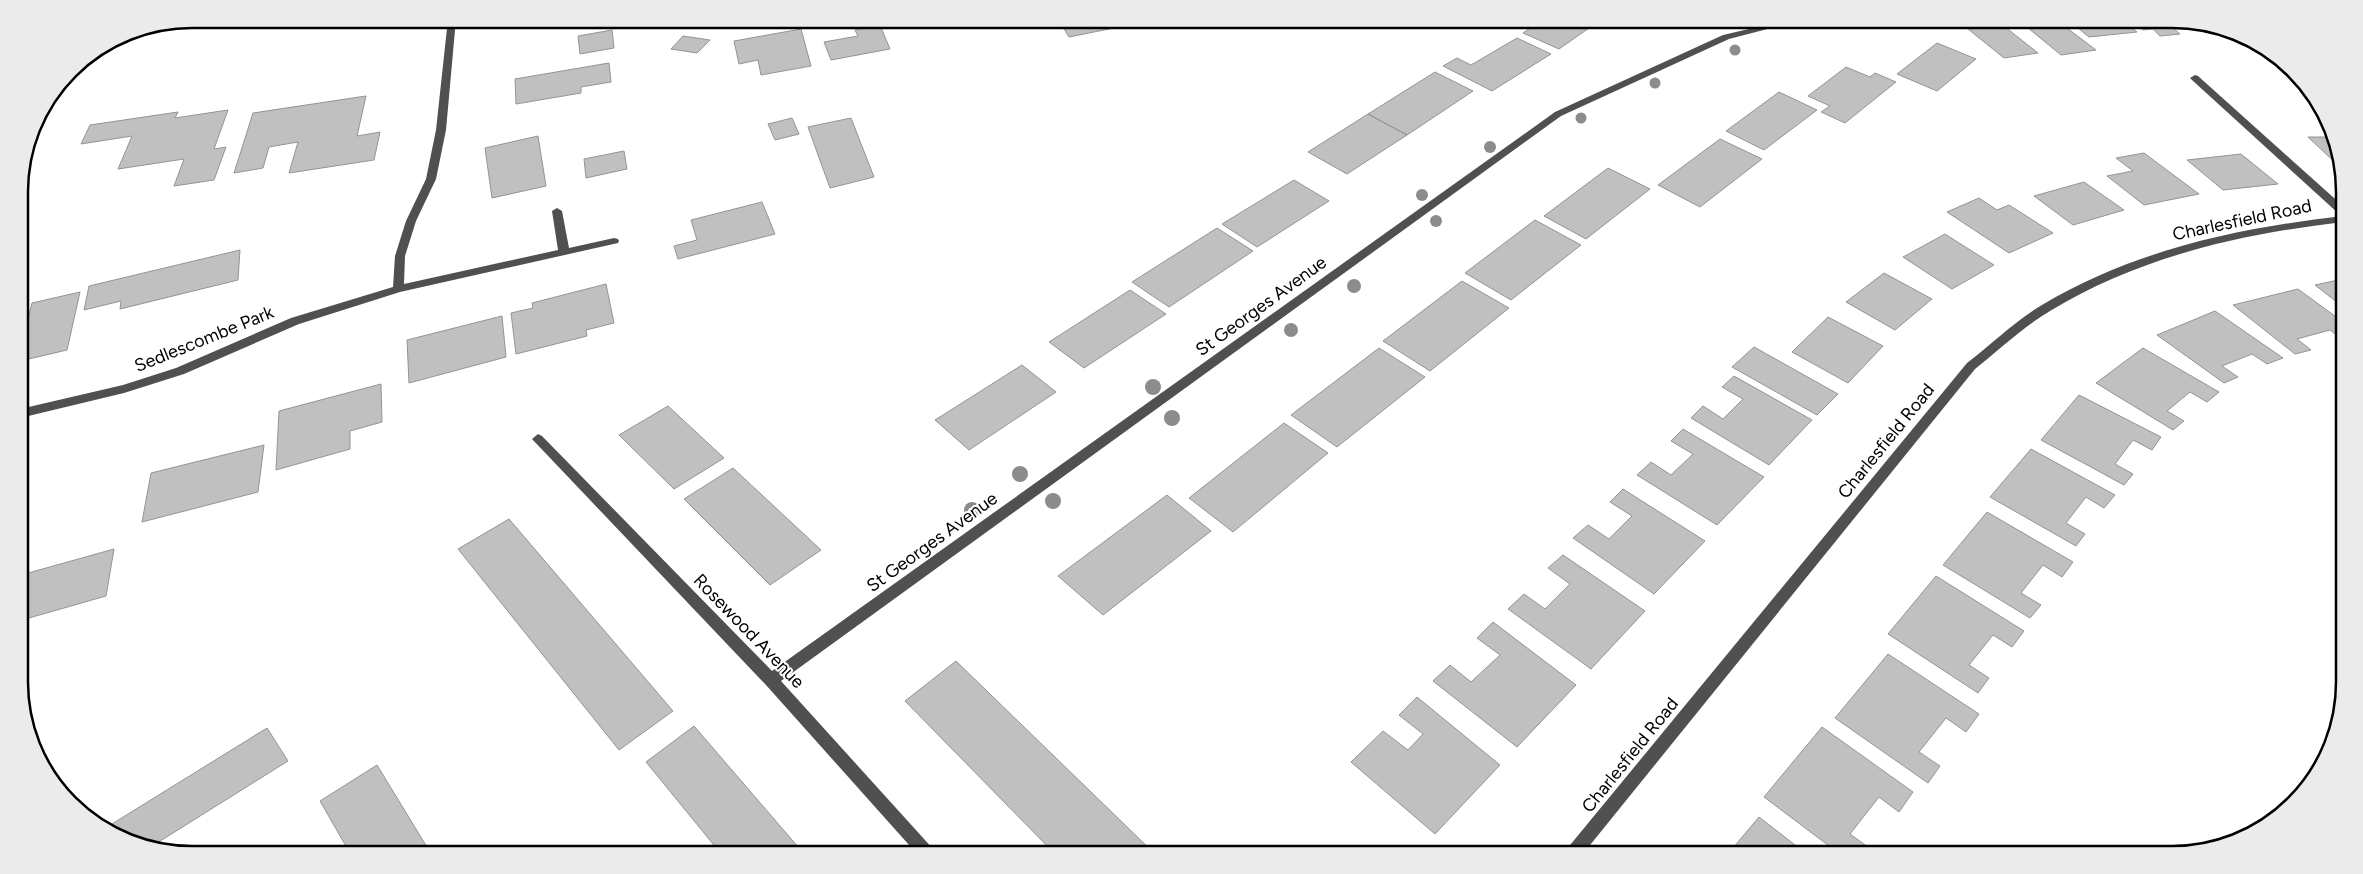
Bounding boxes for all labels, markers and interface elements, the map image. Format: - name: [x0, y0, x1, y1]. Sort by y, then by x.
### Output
- street label: Charlesfield Road: [2171, 195, 2313, 245]
- street label: St Georges Avenue: [1191, 251, 1331, 361]
- street label: Sedlescombe Park: [131, 301, 277, 377]
- street label: Charlesfield Road: [1833, 379, 1939, 503]
- street label: St Georges Avenue: [862, 487, 1002, 597]
- street label: Rosewood Avenue: [689, 569, 809, 693]
- street label: Charlesfield Road: [1577, 693, 1683, 817]

